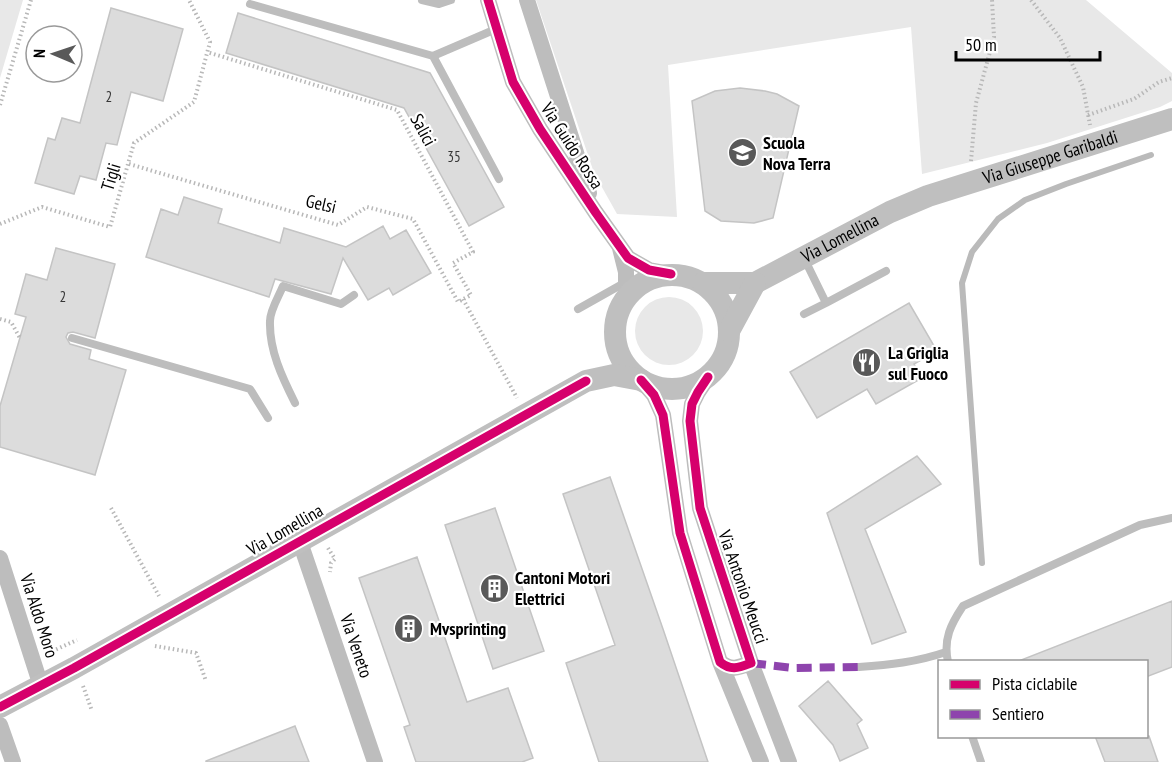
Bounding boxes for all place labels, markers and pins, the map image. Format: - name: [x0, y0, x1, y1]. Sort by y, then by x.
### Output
- place label: Scuola Nova Terra: [763, 131, 831, 175]
- school or university icon: Scuola Nova Terra: [726, 137, 758, 169]
- place label: La Griglia sul Fuoco: [888, 341, 949, 385]
- restaurant icon: La Griglia sul Fuoco: [851, 347, 883, 379]
- place label: Cantoni Motori Elettrici: [515, 566, 610, 610]
- building icon: Cantoni Motori Elettrici: [478, 572, 510, 604]
- building icon: Mvsprinting: [393, 613, 425, 645]
- place label: Mvsprinting: [430, 617, 506, 640]

